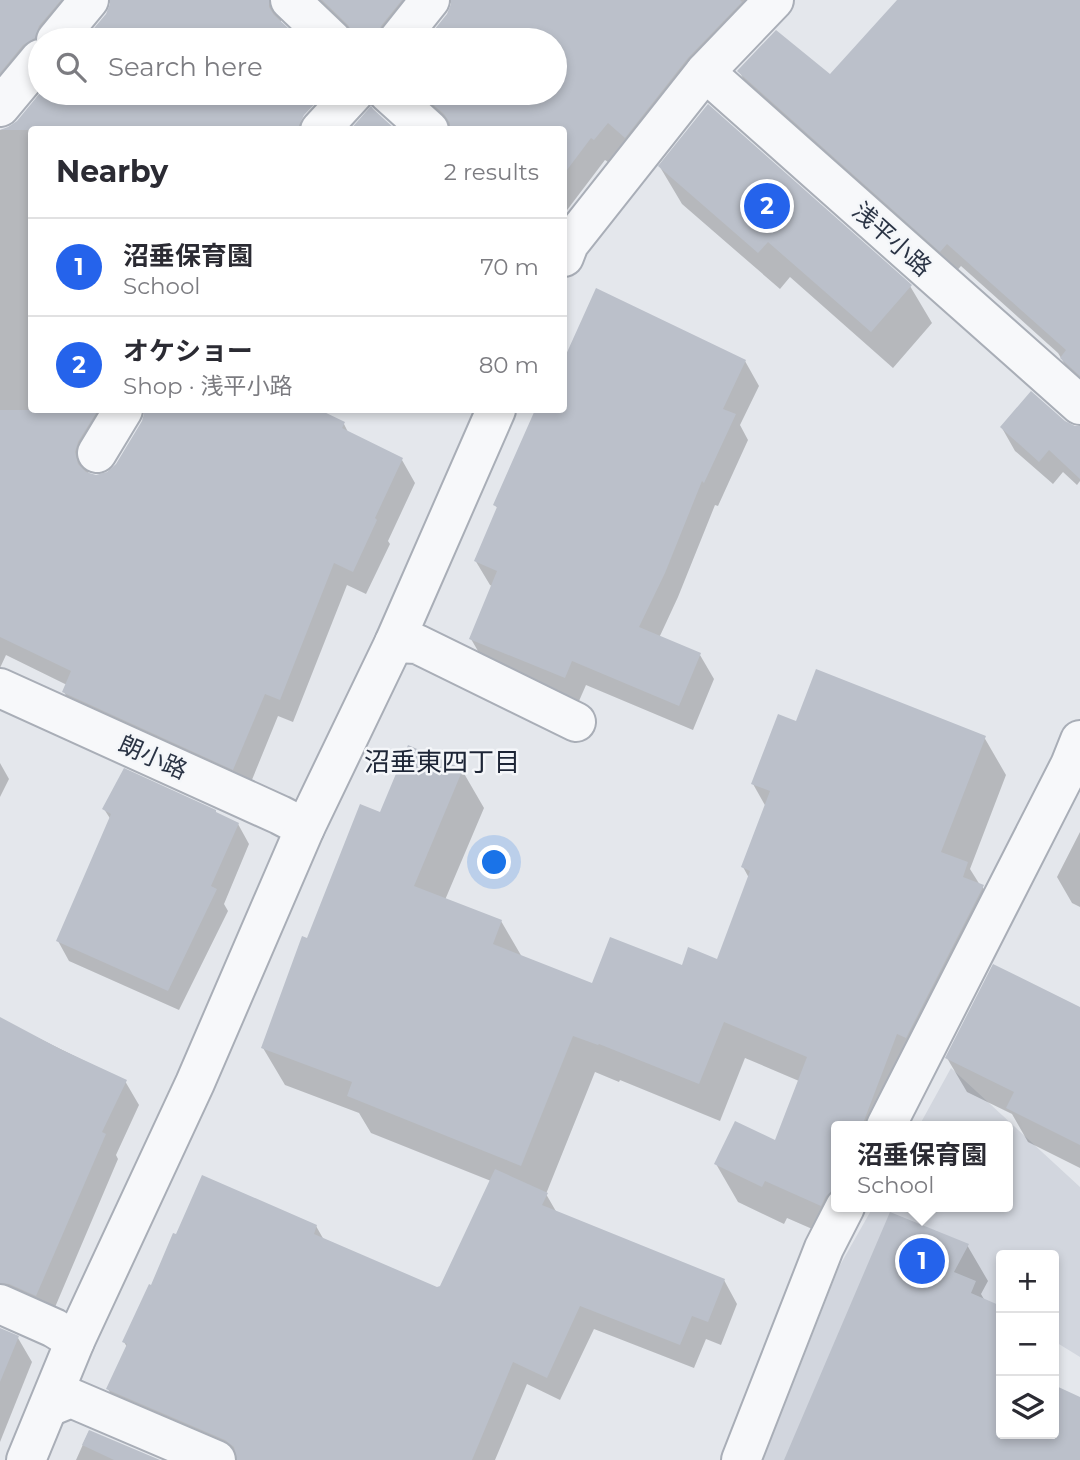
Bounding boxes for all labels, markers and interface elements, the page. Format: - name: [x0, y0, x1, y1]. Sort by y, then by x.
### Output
- search box: [28, 28, 567, 105]
- icon: search: [52, 48, 90, 86]
- text: Search here: [108, 51, 263, 83]
- text: Nearby: [56, 153, 168, 190]
- text: 2 results: [444, 158, 539, 186]
- pin: 2: [744, 180, 790, 232]
- street label: 浅平小路: [847, 196, 937, 282]
- text: 沼垂保育園: [123, 240, 253, 272]
- text: 1: [74, 253, 84, 281]
- text: 70 m: [480, 253, 539, 281]
- text: School: [123, 272, 201, 300]
- text: オケショー: [123, 335, 253, 367]
- text: 2: [72, 351, 86, 379]
- text: 80 m: [479, 351, 539, 379]
- text: Shop · 浅平小路: [123, 372, 293, 400]
- street label: 朗小路: [114, 729, 192, 785]
- district label: 沼垂東四丁目: [364, 746, 520, 778]
- your location: [477, 845, 511, 879]
- popup: [831, 1121, 1013, 1212]
- text: 沼垂保育園: [857, 1139, 987, 1171]
- text: School: [857, 1171, 934, 1199]
- pin: 1: [899, 1235, 945, 1287]
- map controls: [996, 1250, 1059, 1439]
- button: +: [996, 1250, 1059, 1313]
- button: −: [996, 1313, 1059, 1376]
- button: layers: [996, 1376, 1059, 1439]

